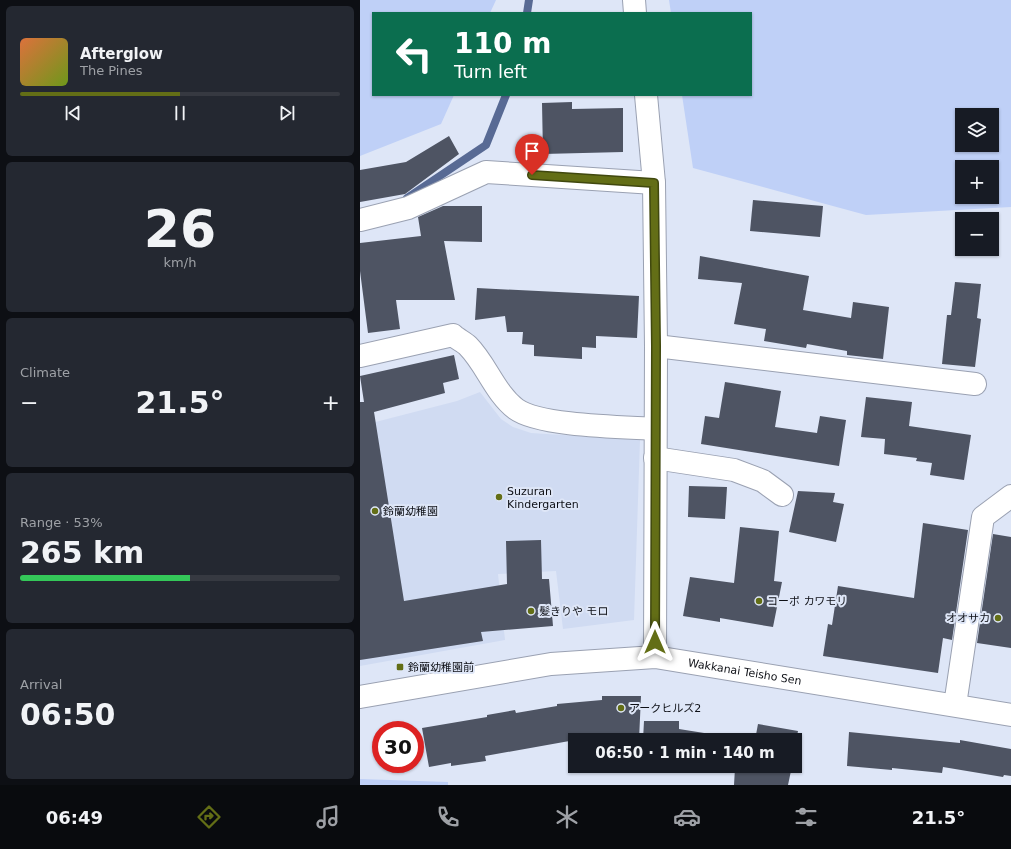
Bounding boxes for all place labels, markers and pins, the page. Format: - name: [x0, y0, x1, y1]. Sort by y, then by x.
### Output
- pin: [515, 134, 549, 175]
- place label: Suzuran Kindergarten: [507, 485, 579, 511]
- marker: Suzuran Kindergarten: [494, 492, 504, 502]
- place label: 鈴蘭幼稚園: [383, 505, 438, 518]
- marker: 鈴蘭幼稚園: [370, 506, 380, 516]
- place label: コーポ カワモリ: [767, 595, 848, 608]
- marker: コーポ カワモリ: [754, 596, 764, 606]
- place label: 髪きりや モロ: [539, 605, 609, 618]
- marker: 髪きりや モロ: [526, 606, 536, 616]
- place label: オオサカ: [946, 612, 990, 625]
- marker: オオサカ: [993, 613, 1003, 623]
- place label: 鈴蘭幼稚園前: [408, 661, 474, 674]
- marker: 鈴蘭幼稚園前: [395, 662, 405, 672]
- place label: アークヒルズ2: [629, 702, 701, 715]
- marker: アークヒルズ2: [616, 703, 626, 713]

